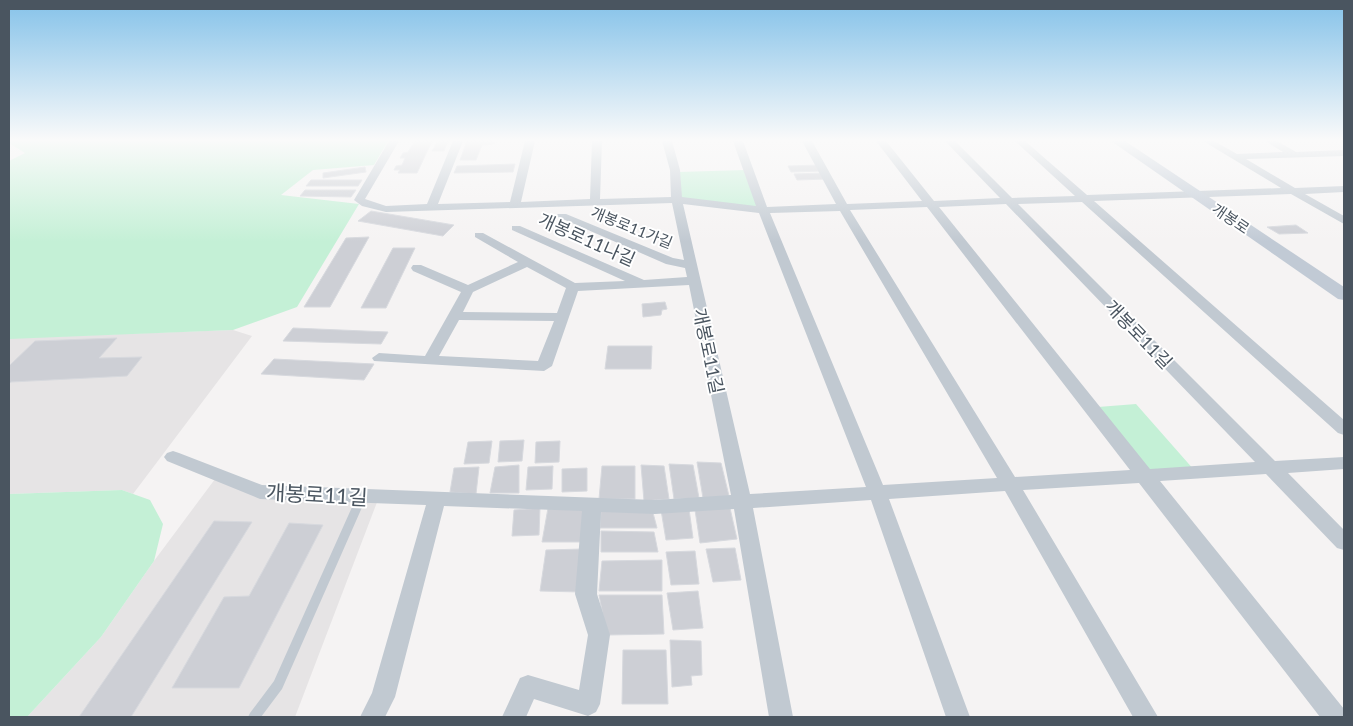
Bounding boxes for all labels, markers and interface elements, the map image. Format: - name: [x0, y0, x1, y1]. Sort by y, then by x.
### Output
- street label: 개봉로: [1209, 199, 1253, 237]
- street label: 개봉로11가길: [589, 202, 675, 252]
- street label: 개봉로11나길: [535, 208, 639, 270]
- street label: 개봉로11길: [1101, 295, 1177, 373]
- street label: 개봉로11길: [689, 306, 729, 396]
- street label: 개봉로11길: [266, 479, 368, 509]

